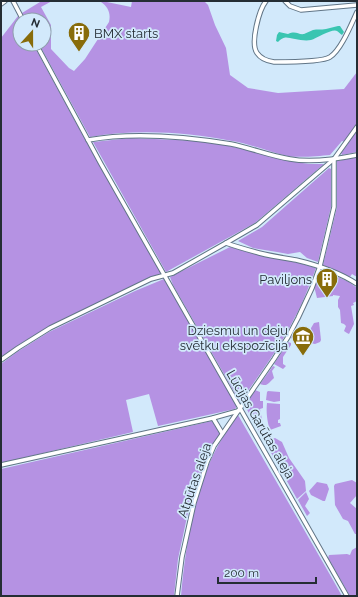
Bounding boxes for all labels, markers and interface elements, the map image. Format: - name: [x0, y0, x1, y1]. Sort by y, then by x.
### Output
- north arrow: [12, 12, 52, 52]
- text: N: [29, 16, 42, 31]
- building icon: BMX starts: [66, 20, 92, 53]
- place label: BMX starts: [94, 26, 158, 41]
- building icon: Paviljons: [314, 266, 340, 299]
- place label: Paviljons: [259, 272, 312, 287]
- place label: Dziesmu un deju svētku ekspozīcija: [180, 323, 288, 353]
- museum icon: Dziesmu un deju svētku ekspozīcija: [290, 324, 316, 357]
- street label: Lūcijas Garūtas aleja: [223, 367, 298, 481]
- street label: Atpūtas aleja: [175, 441, 214, 519]
- scale bar: [218, 559, 316, 585]
- text: 200 m: [224, 566, 259, 580]

